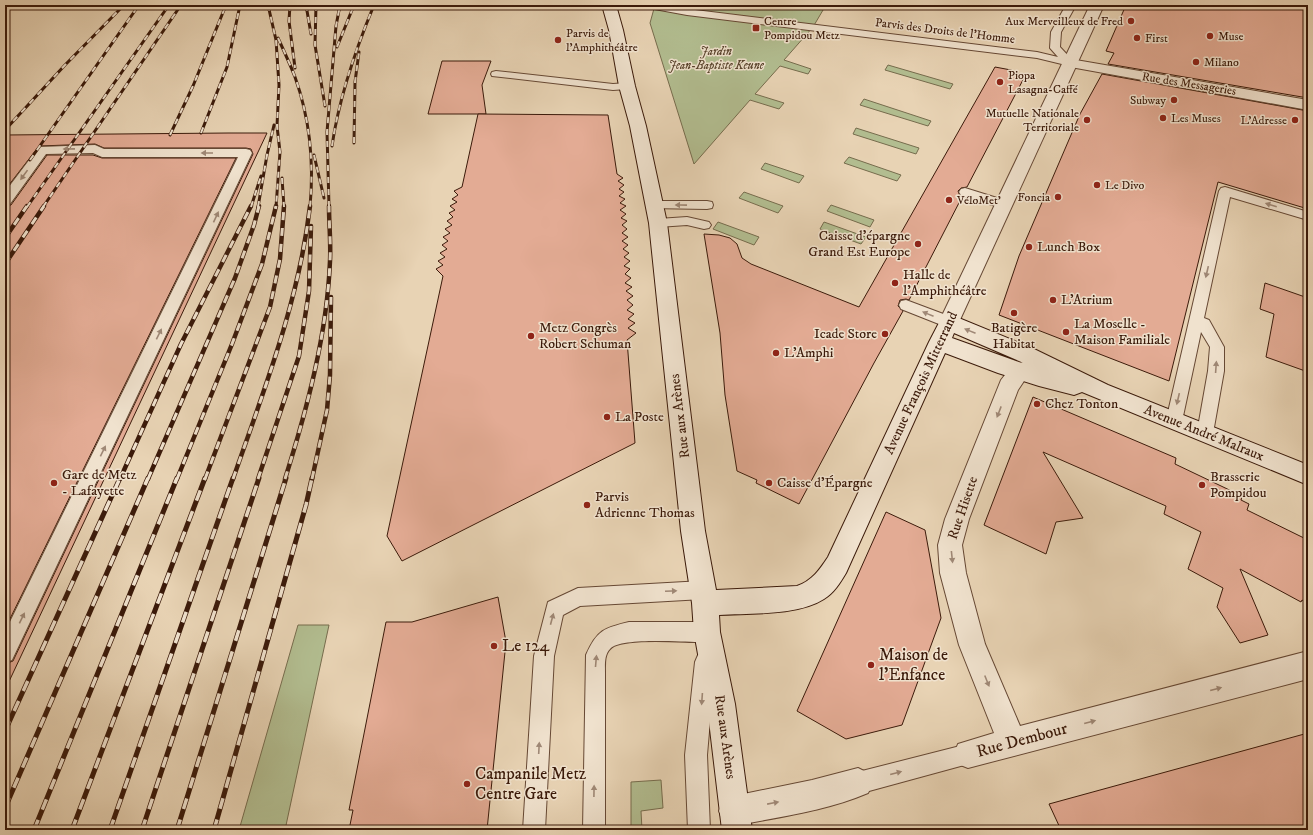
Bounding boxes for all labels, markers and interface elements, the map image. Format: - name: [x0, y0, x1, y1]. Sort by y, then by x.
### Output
- place label: Centre Pompidou Metz: [764, 14, 840, 43]
- place label: Aux Merveilleux de Fred: [1005, 14, 1123, 29]
- street label: Parvis des Droits de l'Homme: [874, 15, 1016, 47]
- marker: Aux Merveilleux de Fred: [1126, 16, 1136, 26]
- marker: Centre Pompidou Metz: [751, 23, 761, 33]
- place label: Parvis de l'Amphithéâtre: [566, 26, 638, 55]
- place label: Muse: [1218, 29, 1244, 44]
- place label: First: [1145, 31, 1168, 46]
- marker: Muse: [1205, 31, 1215, 41]
- marker: First: [1132, 33, 1142, 43]
- marker: Parvis de l'Amphithéâtre: [553, 35, 563, 45]
- park label: Jardin Jean-Baptiste Keune: [668, 44, 765, 73]
- place label: Milano: [1204, 55, 1239, 70]
- marker: Milano: [1191, 57, 1201, 67]
- place label: Piopa Lasagna-Caffé: [1008, 68, 1078, 97]
- street label: Rue des Messageries: [1141, 69, 1237, 99]
- marker: Piopa Lasagna-Caffé: [995, 77, 1005, 87]
- place label: Subway: [1130, 93, 1166, 108]
- marker: Subway: [1169, 95, 1179, 105]
- place label: Mutuelle Nationale Territoriale: [986, 106, 1079, 135]
- place label: Les Muses: [1171, 111, 1221, 126]
- marker: Les Muses: [1158, 113, 1168, 123]
- place label: L'Adresse: [1241, 113, 1287, 128]
- marker: Mutuelle Nationale Territoriale: [1082, 115, 1092, 125]
- marker: L'Adresse: [1290, 115, 1300, 125]
- one-way arrow: [62, 146, 75, 152]
- one-way arrow: [200, 150, 213, 156]
- one-way arrow: [20, 170, 28, 181]
- place label: Le Divo: [1105, 178, 1144, 193]
- marker: Le Divo: [1092, 180, 1102, 190]
- place label: Foncia: [1018, 190, 1051, 205]
- marker: Foncia: [1053, 192, 1063, 202]
- place label: VéloMet': [956, 193, 1001, 208]
- marker: VéloMet': [944, 195, 954, 205]
- one-way arrow: [674, 202, 687, 208]
- one-way arrow: [1264, 202, 1276, 208]
- one-way arrow: [213, 211, 219, 222]
- place label: Caisse d'épargne Grand Est Europe: [808, 227, 910, 261]
- place label: Lunch Box: [1037, 238, 1100, 256]
- marker: Caisse d'épargne Grand Est Europe: [913, 239, 923, 249]
- marker: Lunch Box: [1024, 242, 1034, 252]
- place label: Halle de l'Amphithéâtre: [903, 266, 987, 300]
- one-way arrow: [1204, 266, 1210, 278]
- marker: Halle de l'Amphithéâtre: [890, 278, 900, 288]
- place label: L'Atrium: [1061, 291, 1113, 309]
- marker: L'Atrium: [1048, 295, 1058, 305]
- marker: Batigère Habitat: [1009, 308, 1019, 318]
- street label: Avenue François Mitterrand: [880, 309, 962, 457]
- one-way arrow: [921, 310, 933, 316]
- place label: La Moselle - Maison Familiale: [1074, 315, 1170, 349]
- place label: Metz Congrès Robert Schuman: [539, 319, 632, 353]
- place label: Batigère Habitat: [991, 319, 1037, 353]
- place label: Icade Store: [814, 325, 877, 343]
- one-way arrow: [963, 327, 975, 333]
- marker: La Moselle - Maison Familiale: [1061, 327, 1071, 337]
- one-way arrow: [156, 328, 162, 339]
- marker: Icade Store: [880, 329, 890, 339]
- marker: Metz Congrès Robert Schuman: [526, 331, 536, 341]
- place label: L'Amphi: [784, 344, 834, 362]
- marker: L'Amphi: [771, 348, 781, 358]
- one-way arrow: [1213, 361, 1220, 373]
- street label: Rue aux Arènes: [666, 372, 694, 459]
- one-way arrow: [1175, 393, 1181, 405]
- place label: Chez Tonton: [1045, 395, 1119, 413]
- marker: Chez Tonton: [1032, 399, 1042, 409]
- street label: Avenue André Malraux: [1141, 401, 1267, 465]
- one-way arrow: [996, 407, 1002, 418]
- place label: La Poste: [615, 408, 664, 426]
- marker: La Poste: [602, 412, 612, 422]
- one-way arrow: [100, 445, 106, 456]
- place label: Gare de Metz - Lafayette: [62, 466, 136, 500]
- place label: Brasserie Pompidou: [1210, 468, 1267, 502]
- place label: Caisse d'Épargne: [777, 474, 873, 492]
- street label: Rue Hisette: [944, 474, 982, 542]
- marker: Gare de Metz - Lafayette: [49, 478, 59, 488]
- marker: Caisse d'Épargne: [764, 478, 774, 488]
- marker: Brasserie Pompidou: [1197, 480, 1207, 490]
- place label: Parvis Adrienne Thomas: [595, 488, 695, 522]
- marker: Parvis Adrienne Thomas: [582, 500, 592, 510]
- one-way arrow: [949, 551, 955, 563]
- one-way arrow: [665, 588, 677, 595]
- one-way arrow: [19, 613, 25, 624]
- one-way arrow: [549, 613, 555, 625]
- place label: Le 124: [502, 635, 551, 657]
- marker: Le 124: [489, 641, 499, 651]
- place label: Maison de l'Enfance: [879, 644, 948, 686]
- one-way arrow: [593, 655, 600, 667]
- marker: Maison de l'Enfance: [866, 660, 876, 670]
- one-way arrow: [984, 676, 990, 688]
- one-way arrow: [1210, 686, 1222, 692]
- one-way arrow: [699, 693, 706, 705]
- street label: Rue aux Arènes: [710, 694, 740, 781]
- street label: Rue Dembour: [974, 717, 1071, 763]
- one-way arrow: [1084, 719, 1096, 725]
- one-way arrow: [535, 742, 542, 754]
- place label: Campanile Metz Centre Gare: [475, 763, 587, 805]
- one-way arrow: [890, 770, 902, 776]
- marker: Campanile Metz Centre Gare: [462, 779, 472, 789]
- one-way arrow: [591, 784, 597, 797]
- one-way arrow: [767, 800, 779, 806]

